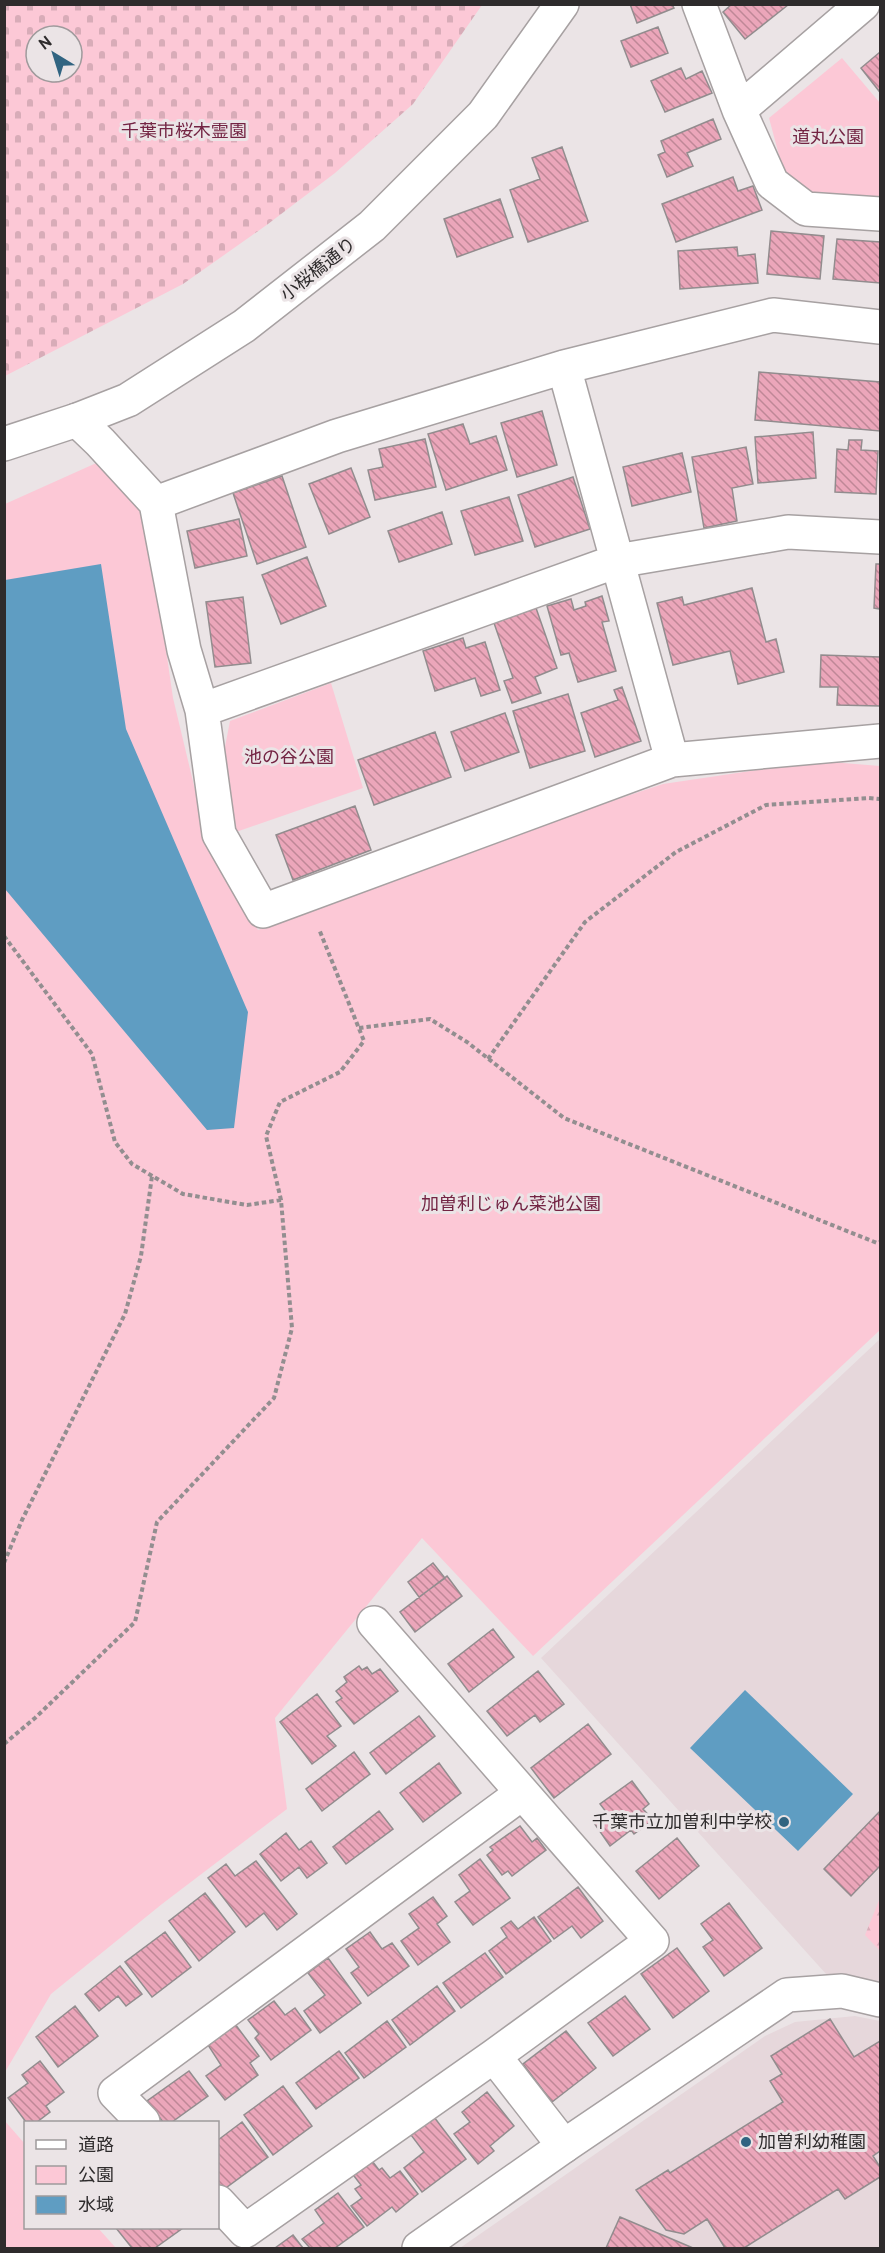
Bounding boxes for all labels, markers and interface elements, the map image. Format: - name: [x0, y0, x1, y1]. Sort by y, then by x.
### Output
- north arrow: [24, 24, 84, 84]
- text: N: [35, 32, 57, 55]
- park label: 千葉市桜木霊園: [121, 121, 247, 144]
- park label: 道丸公園: [792, 127, 864, 150]
- street label: 小桜橋通り: [276, 233, 361, 307]
- park label: 池の谷公園: [244, 747, 334, 770]
- park label: 加曽利じゅん菜池公園: [421, 1194, 601, 1217]
- place label: 千葉市立加曽利中学校: [592, 1812, 772, 1835]
- marker: 千葉市立加曽利中学校: [777, 1815, 791, 1829]
- legend: [24, 2121, 219, 2229]
- place label: 加曽利幼稚園: [758, 2132, 866, 2155]
- text: 道路: [78, 2135, 114, 2158]
- marker: 加曽利幼稚園: [739, 2135, 753, 2149]
- text: 公園: [78, 2165, 114, 2188]
- text: 水域: [78, 2195, 114, 2218]

